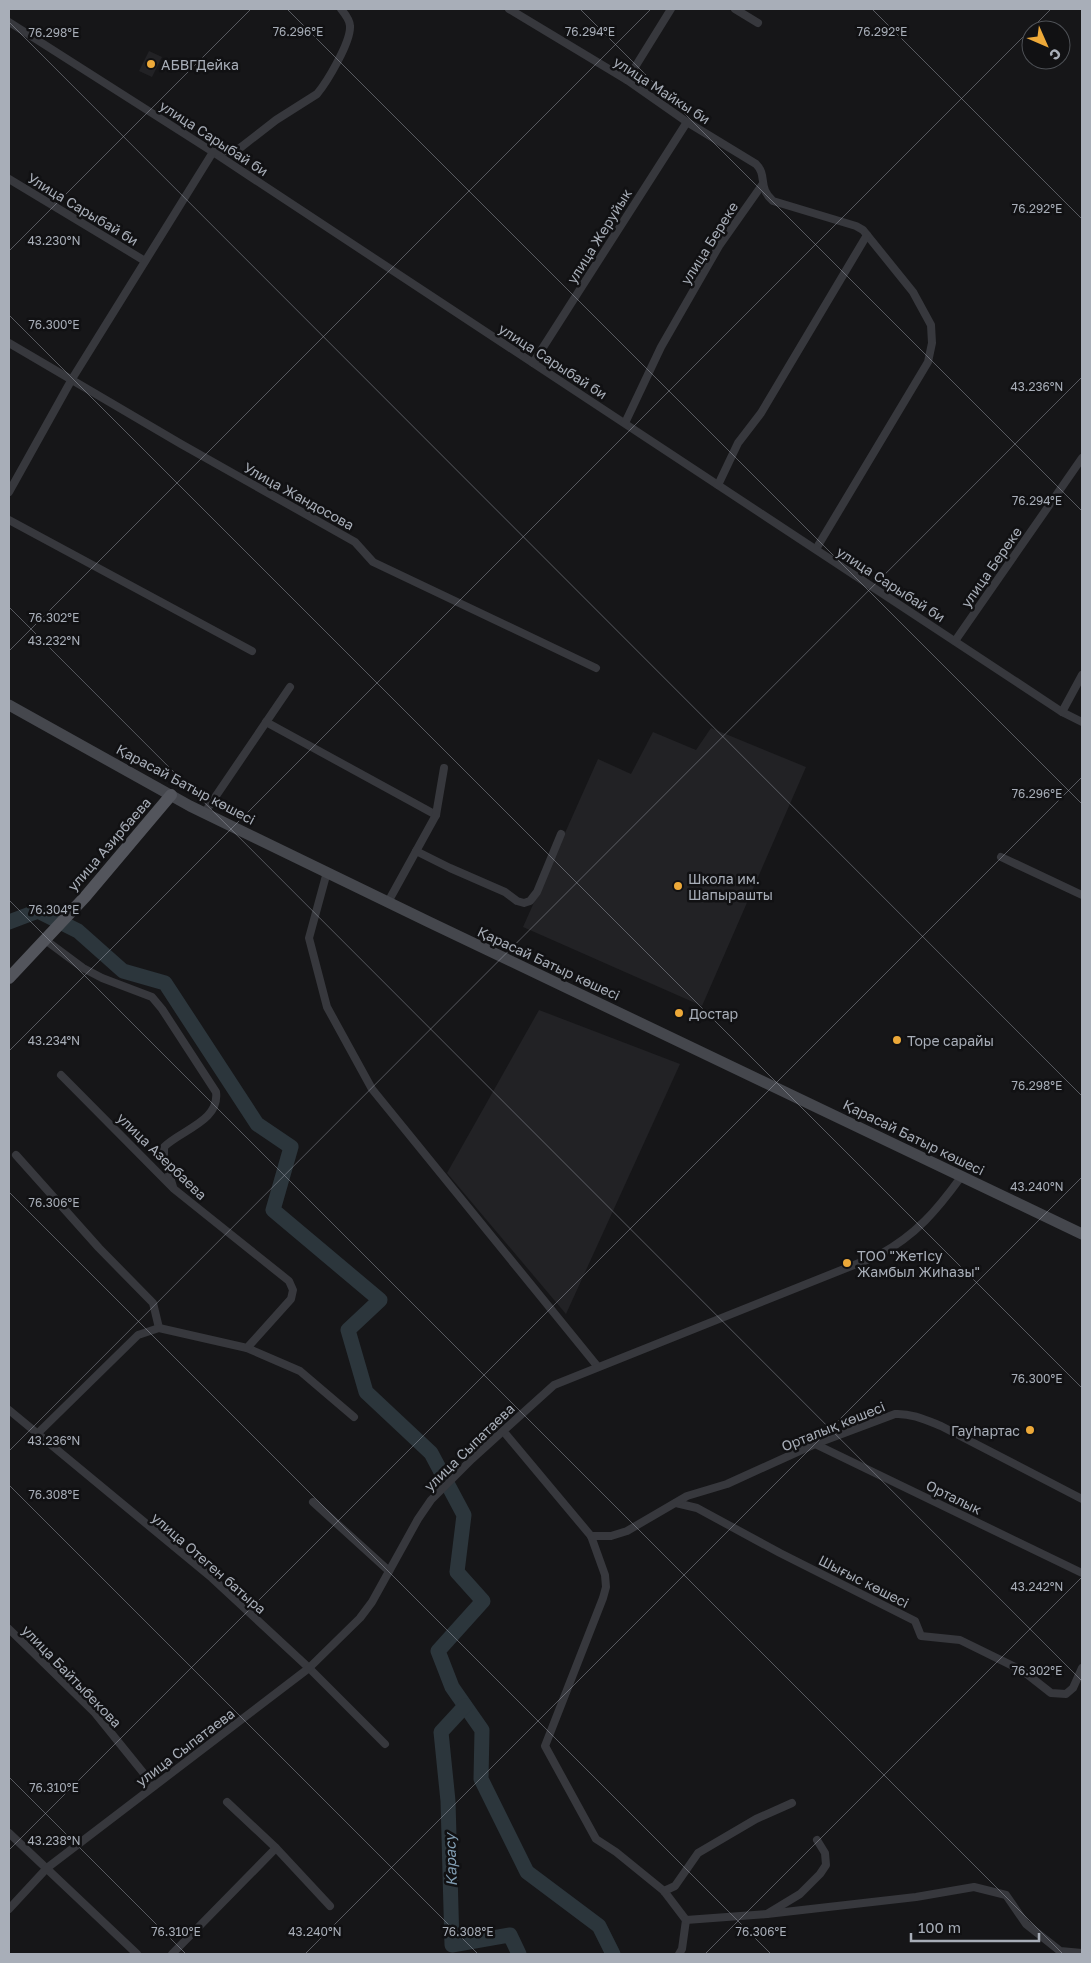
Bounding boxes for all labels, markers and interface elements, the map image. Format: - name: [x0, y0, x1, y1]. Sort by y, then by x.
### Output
- north arrow: [1021, 20, 1071, 70]
- text: 76.296°E: [273, 24, 323, 39]
- text: 76.294°E: [565, 24, 615, 39]
- text: 76.292°E: [857, 24, 907, 39]
- text: 76.298°E: [29, 25, 79, 40]
- text: С: [1046, 45, 1065, 64]
- street label: улица Майкы би: [611, 52, 713, 128]
- place label: АБВГДейка: [161, 56, 239, 73]
- marker: АБВГДейка: [145, 58, 157, 70]
- street label: улица Сарыбай би: [157, 97, 271, 179]
- street label: Улица Сарыбай би: [24, 169, 142, 249]
- street label: улица Жеруйык: [563, 185, 635, 287]
- street label: улица Береке: [677, 198, 741, 288]
- text: 76.292°E: [1012, 201, 1062, 216]
- text: 43.230°N: [27, 233, 81, 248]
- text: 76.300°E: [28, 317, 80, 332]
- street label: улица Сарыбай би: [496, 320, 610, 402]
- text: 43.236°N: [1011, 379, 1063, 394]
- street label: Улица Жандосова: [241, 459, 357, 533]
- text: 76.294°E: [1012, 493, 1062, 508]
- street label: улица Береке: [957, 523, 1025, 611]
- street label: улица Сарыбай би: [834, 543, 948, 625]
- text: 76.302°E: [29, 610, 79, 625]
- text: 43.232°N: [28, 633, 80, 648]
- street label: Қарасай Батыр көшесі: [113, 740, 259, 828]
- text: 76.296°E: [1012, 786, 1062, 801]
- street label: улица Азирбаева: [64, 794, 154, 894]
- place label: Школа им. Шапырашты: [688, 870, 773, 903]
- marker: Школа им. Шапырашты: [672, 880, 684, 892]
- text: 76.304°E: [29, 902, 79, 917]
- street label: Қарасай Батыр көшесі: [475, 923, 623, 1003]
- place label: Достар: [689, 1005, 738, 1022]
- marker: Достар: [673, 1007, 685, 1019]
- place label: Торе сарайы: [907, 1032, 994, 1049]
- text: 43.234°N: [28, 1033, 80, 1048]
- marker: Торе сарайы: [891, 1034, 903, 1046]
- text: 76.298°E: [1012, 1078, 1062, 1093]
- street label: Қарасай Батыр көшесі: [841, 1095, 987, 1179]
- street label: улица Азербаева: [114, 1109, 210, 1203]
- text: 43.240°N: [1010, 1179, 1064, 1194]
- text: 76.306°E: [29, 1195, 79, 1210]
- place label: ТОО "ЖетIсу Жамбыл Жиhазы": [857, 1247, 980, 1280]
- marker: ТОО "ЖетIсу Жамбыл Жиhазы": [841, 1257, 853, 1269]
- text: 76.300°E: [1011, 1371, 1063, 1386]
- street label: Орталық көшесі: [779, 1397, 887, 1455]
- street label: улица Сыпатаева: [420, 1400, 518, 1494]
- place label: Гауhартас: [951, 1422, 1020, 1439]
- marker: Гауhартас: [1024, 1424, 1036, 1436]
- text: 43.236°N: [28, 1433, 80, 1448]
- street label: Орталык: [923, 1476, 985, 1518]
- text: 76.308°E: [28, 1487, 80, 1502]
- street label: улица Отеген батыра: [148, 1509, 270, 1617]
- street label: Шығыс көшесі: [816, 1551, 912, 1611]
- text: 43.242°N: [1011, 1579, 1063, 1594]
- street label: улица Байтыбекова: [19, 1621, 125, 1731]
- text: 76.302°E: [1012, 1663, 1062, 1678]
- street label: улица Сыпатаева: [132, 1704, 238, 1790]
- text: 76.310°E: [29, 1780, 79, 1795]
- water label: Карасу: [440, 1831, 461, 1887]
- text: 43.238°N: [27, 1833, 81, 1848]
- scale bar: [911, 1910, 1038, 1942]
- text: 100 m: [918, 1918, 961, 1936]
- text: 76.310°E: [151, 1924, 201, 1939]
- text: 43.240°N: [288, 1924, 342, 1939]
- text: 76.308°E: [442, 1924, 494, 1939]
- text: 76.306°E: [736, 1924, 786, 1939]

